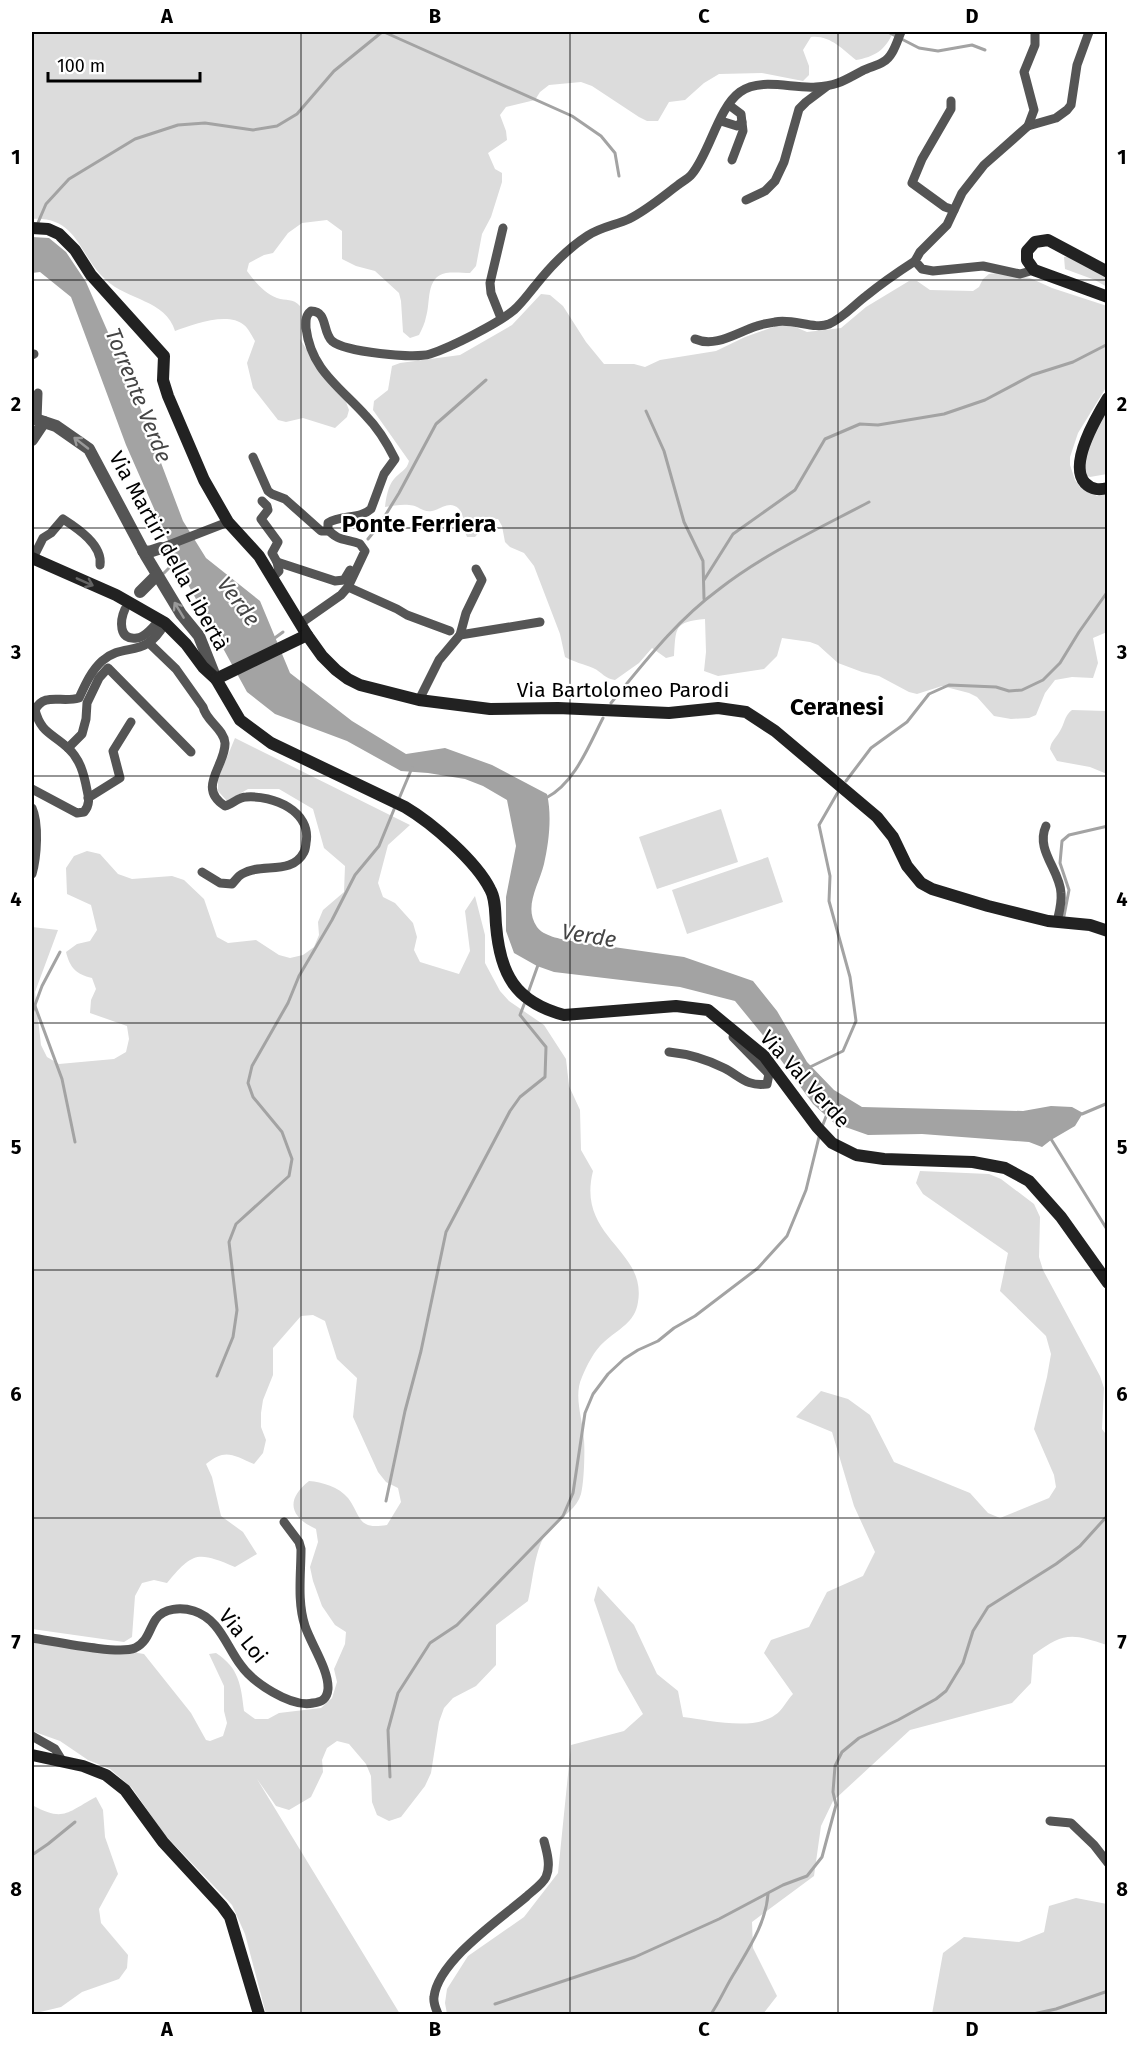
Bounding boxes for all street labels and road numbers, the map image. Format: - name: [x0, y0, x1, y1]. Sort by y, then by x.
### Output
- street label: Via Martiri della Libertà: [103, 447, 235, 655]
- street label: Via Bartolomeo Parodi: [517, 677, 729, 703]
- street label: Via Val Verde: [754, 1025, 856, 1133]
- street label: Via Loi: [213, 1603, 273, 1669]

